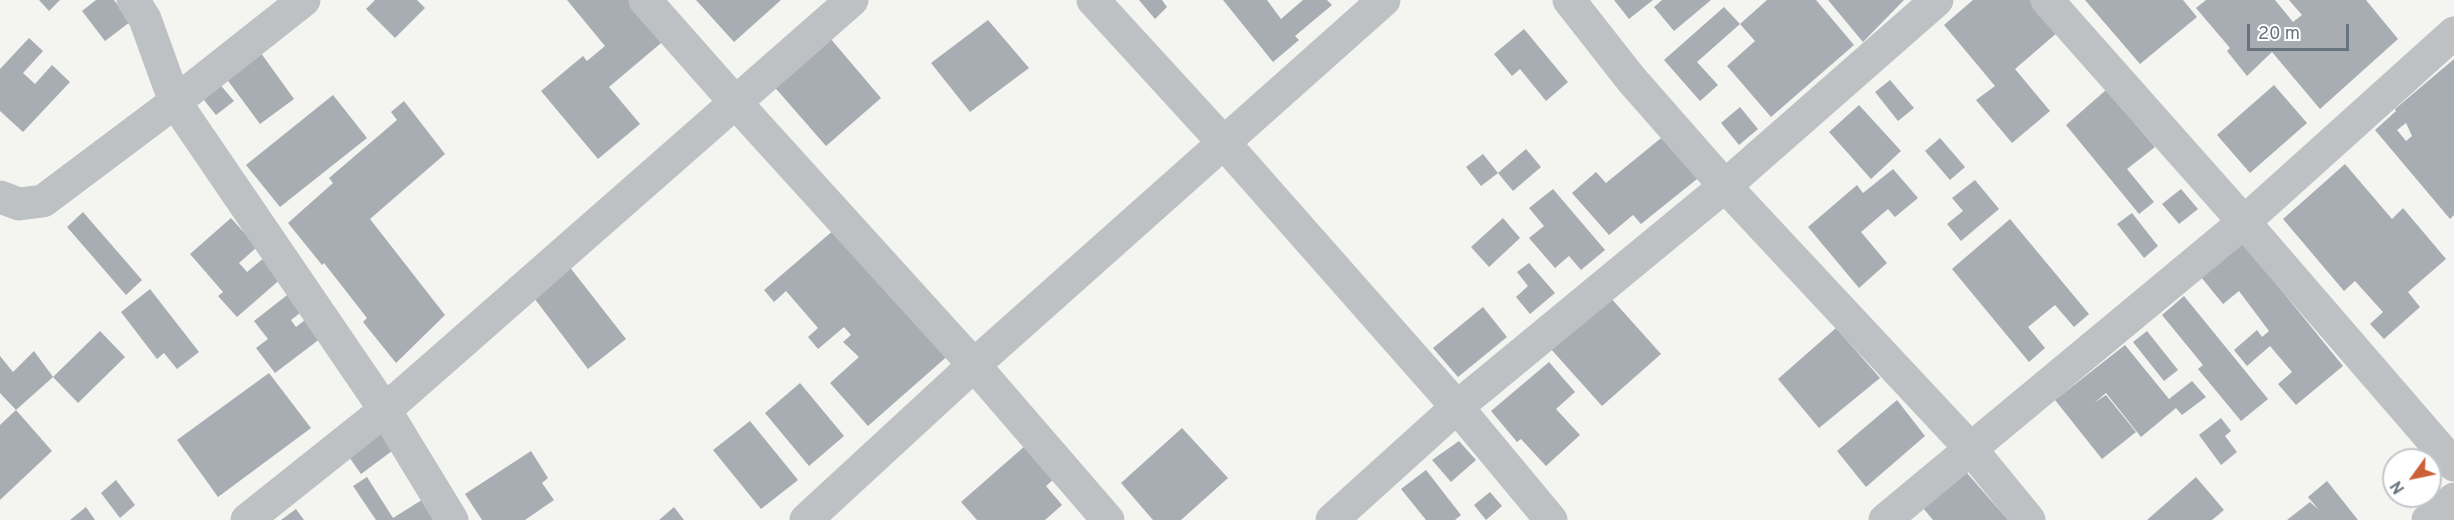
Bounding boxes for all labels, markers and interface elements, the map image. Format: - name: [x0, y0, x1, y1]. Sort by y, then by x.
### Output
- scale bar: [2250, 12, 2352, 50]
- text: 20 m: [2258, 23, 2300, 46]
- north arrow: [2382, 448, 2442, 508]
- text: N: [2387, 476, 2410, 497]

